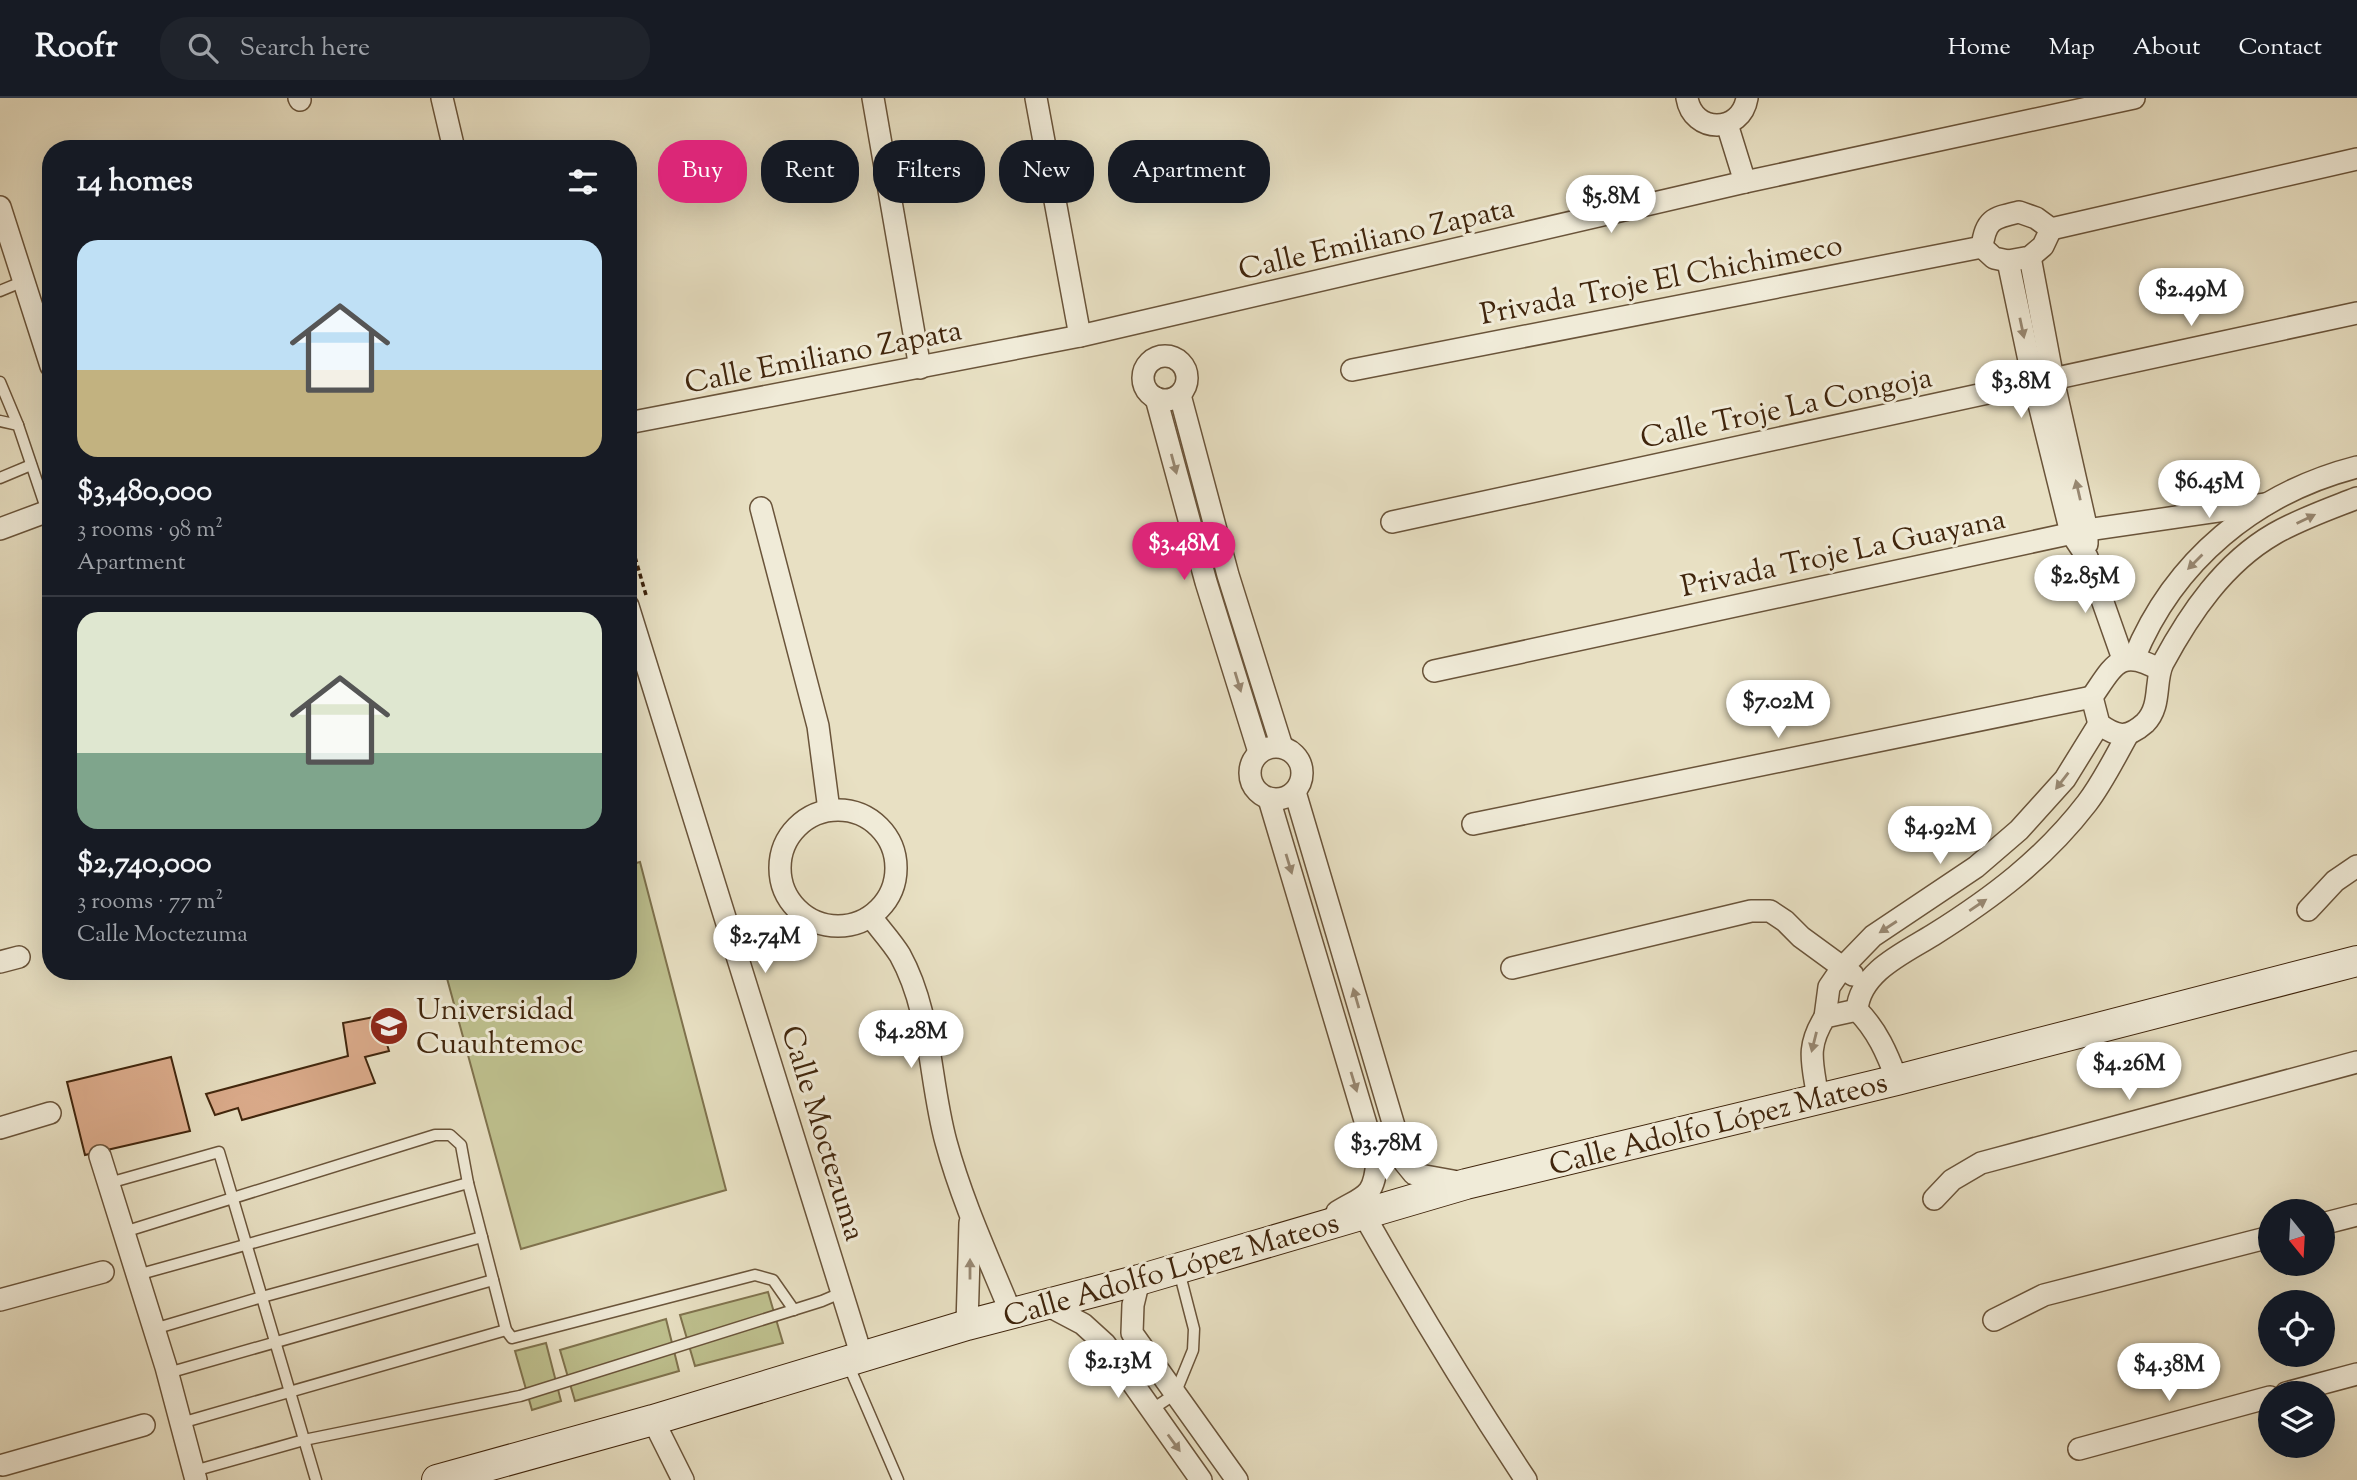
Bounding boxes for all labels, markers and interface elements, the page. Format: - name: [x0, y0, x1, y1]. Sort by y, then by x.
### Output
- search box: [160, 17, 650, 80]
- text: Roofr: [35, 24, 118, 72]
- icon: search: [184, 29, 222, 67]
- text: Search here: [240, 30, 370, 67]
- text: Home: [1948, 31, 2011, 65]
- text: Map: [2049, 31, 2095, 65]
- text: About: [2133, 31, 2200, 65]
- text: Contact: [2238, 31, 2322, 65]
- chip: Buy: [658, 140, 747, 203]
- chip: Rent: [761, 140, 859, 203]
- chip: Filters: [873, 140, 985, 203]
- chip: New: [999, 140, 1094, 203]
- chip: Apartment: [1108, 140, 1270, 203]
- text: 14 homes: [77, 161, 193, 204]
- icon: filters: [564, 163, 602, 201]
- pin: $5.8M: [1562, 176, 1660, 235]
- text: $5.8M: [1582, 181, 1640, 214]
- street label: Calle Emiliano Zapata: [1235, 188, 1519, 293]
- street label: Privada Troje El Chichimeco: [1477, 225, 1846, 338]
- pin: $2.49M: [2134, 268, 2248, 328]
- text: $2.49M: [2155, 274, 2227, 307]
- icon: home: [277, 285, 403, 411]
- street label: Calle Emiliano Zapata: [681, 310, 966, 406]
- one-way arrow: [2017, 317, 2028, 339]
- street label: Calle Troje La Congoja: [1637, 357, 1937, 461]
- pin: $3.8M: [1972, 360, 2070, 420]
- text: $3.8M: [1991, 366, 2051, 399]
- one-way arrow: [1169, 453, 1180, 475]
- pin: $6.45M: [2152, 460, 2266, 520]
- text: $6.45M: [2174, 466, 2244, 499]
- text: $3,480,000: [77, 471, 212, 514]
- one-way arrow: [2072, 478, 2083, 500]
- street label: Privada Troje La Guayana: [1677, 499, 2010, 610]
- one-way arrow: [2296, 513, 2316, 524]
- text: 3 rooms · 98 m²: [77, 514, 223, 547]
- pin: $3.48M: [1127, 522, 1241, 582]
- text: $3.48M: [1148, 528, 1220, 561]
- text: Apartment: [77, 547, 186, 580]
- one-way arrow: [2187, 554, 2204, 570]
- pin: $2.85M: [2028, 556, 2142, 615]
- text: $2.85M: [2050, 561, 2120, 594]
- icon: home: [277, 657, 403, 783]
- one-way arrow: [1233, 672, 1243, 693]
- pin: $7.02M: [1721, 680, 1835, 740]
- text: $7.02M: [1742, 686, 1814, 719]
- one-way arrow: [2054, 772, 2069, 790]
- pin: $4.92M: [1883, 806, 1997, 866]
- text: $4.92M: [1904, 812, 1976, 845]
- text: $2,740,000: [77, 843, 212, 886]
- one-way arrow: [1284, 854, 1294, 875]
- text: 3 rooms · 77 m²: [77, 886, 223, 919]
- one-way arrow: [1969, 898, 1987, 912]
- pin: $2.74M: [708, 916, 822, 975]
- text: Calle Moctezuma: [77, 919, 248, 952]
- one-way arrow: [1879, 920, 1898, 933]
- text: $2.74M: [729, 921, 801, 954]
- one-way arrow: [1350, 987, 1360, 1008]
- place label: Universidad Cuauhtemoc: [416, 990, 584, 1067]
- school or university icon: Universidad Cuauhtemoc: [368, 1005, 410, 1047]
- pin: $4.28M: [854, 1010, 968, 1070]
- text: $4.28M: [875, 1016, 947, 1049]
- street label: Calle Moctezuma: [768, 1021, 875, 1247]
- one-way arrow: [1808, 1032, 1819, 1054]
- pin: $4.26M: [2072, 1042, 2186, 1102]
- text: $4.26M: [2093, 1048, 2165, 1081]
- street label: Calle Adolfo López Mateos: [1545, 1063, 1892, 1188]
- one-way arrow: [1349, 1072, 1359, 1093]
- pin: $3.78M: [1329, 1122, 1443, 1182]
- text: $3.78M: [1350, 1128, 1422, 1161]
- north arrow: [2258, 1199, 2334, 1276]
- map controls: [2258, 1199, 2335, 1458]
- street label: Calle Adolfo López Mateos: [999, 1203, 1345, 1340]
- one-way arrow: [964, 1257, 976, 1279]
- button: locate: [2258, 1290, 2335, 1367]
- pin: $2.13M: [1061, 1340, 1175, 1400]
- pin: $4.38M: [2112, 1344, 2226, 1403]
- text: $2.13M: [1084, 1346, 1152, 1379]
- text: $4.38M: [2133, 1349, 2205, 1382]
- button: layers: [2258, 1381, 2335, 1458]
- one-way arrow: [1167, 1434, 1181, 1452]

